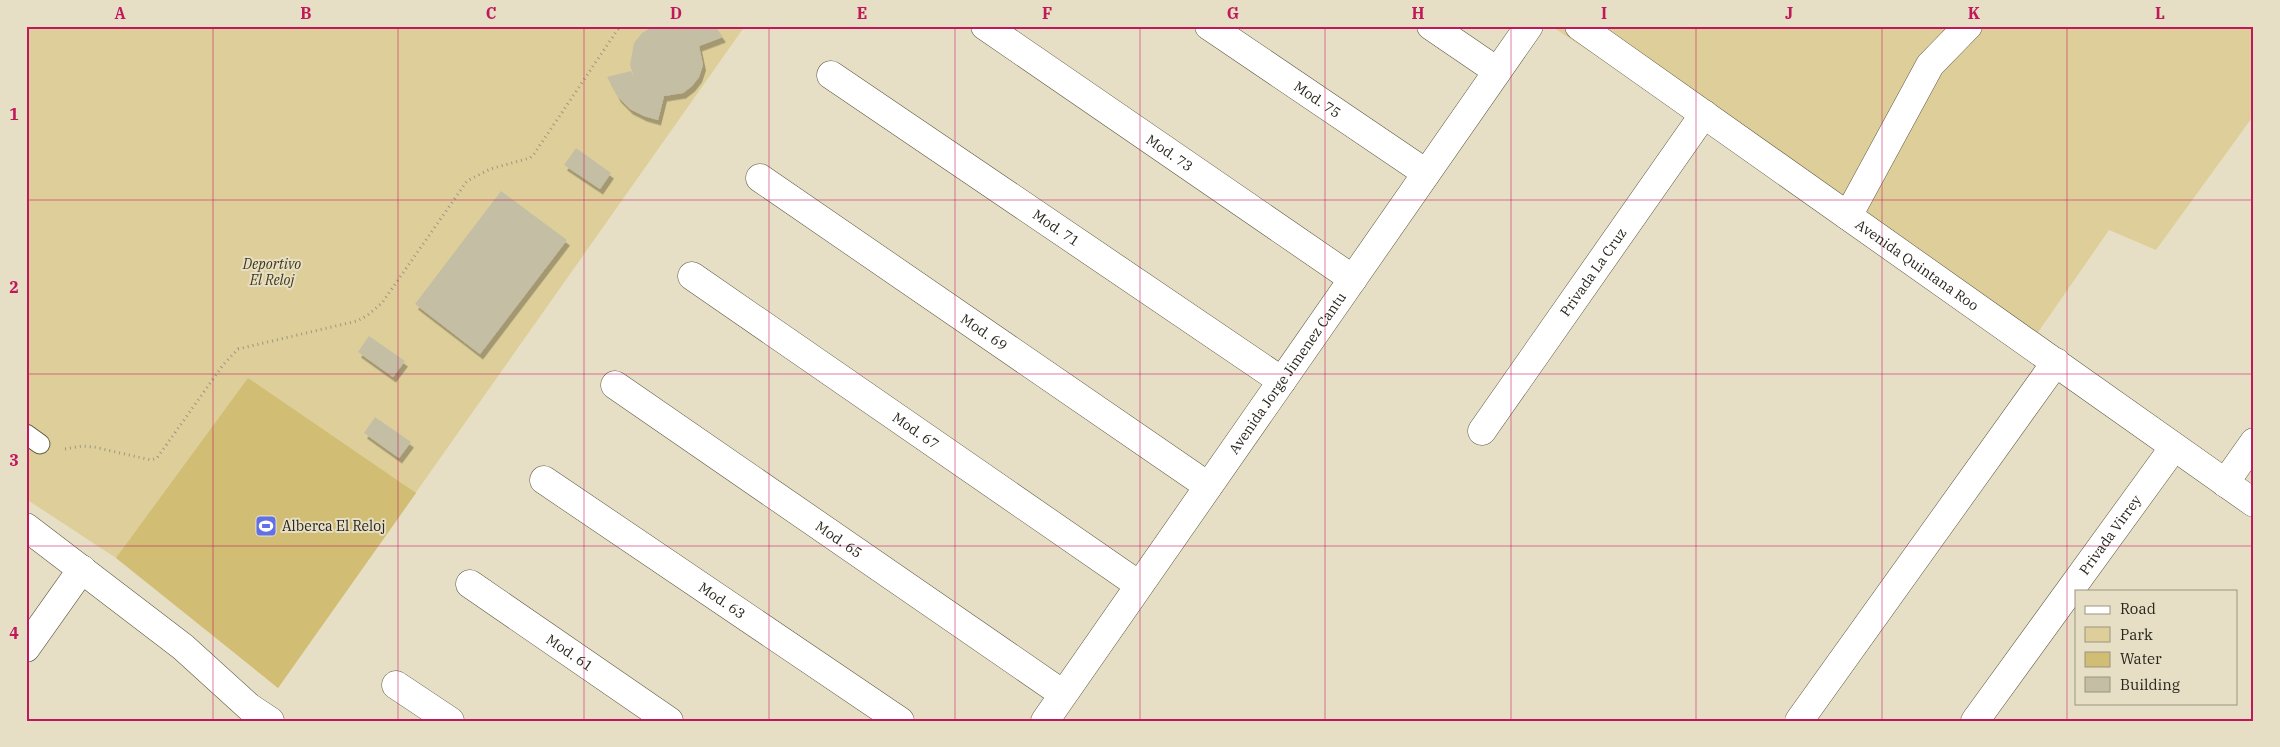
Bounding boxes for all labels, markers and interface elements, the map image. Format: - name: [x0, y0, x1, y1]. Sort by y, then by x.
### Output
- text: A: [114, 3, 126, 23]
- text: B: [300, 3, 312, 23]
- text: C: [486, 3, 496, 23]
- text: D: [670, 3, 682, 23]
- text: E: [857, 3, 867, 23]
- text: F: [1042, 3, 1052, 23]
- text: G: [1227, 3, 1239, 23]
- text: H: [1412, 3, 1425, 23]
- text: I: [1601, 3, 1607, 23]
- text: J: [1785, 3, 1793, 23]
- text: K: [1968, 3, 1981, 23]
- text: L: [2155, 3, 2165, 23]
- street label: Mod. 75: [1291, 77, 1344, 122]
- text: 1: [9, 104, 19, 124]
- street label: Mod. 73: [1143, 131, 1196, 175]
- street label: Mod. 71: [1029, 205, 1083, 250]
- street label: Avenida Quintana Roo: [1852, 215, 1982, 315]
- street label: Privada La Cruz: [1556, 224, 1630, 320]
- park label: Deportivo El Reloj: [242, 255, 301, 289]
- text: 2: [9, 277, 19, 297]
- street label: Avenida Jorge Jimenez Cantu: [1225, 288, 1350, 457]
- street label: Mod. 69: [957, 310, 1011, 354]
- street label: Mod. 67: [889, 408, 943, 453]
- text: 3: [9, 450, 19, 470]
- street label: Privada Virrey: [2075, 491, 2145, 578]
- sports icon: Alberca El Reloj: [254, 514, 278, 538]
- place label: Alberca El Reloj: [282, 517, 385, 535]
- street label: Mod. 65: [812, 517, 866, 562]
- street label: Mod. 63: [695, 578, 749, 623]
- legend: [2075, 590, 2238, 704]
- text: Road: [2120, 599, 2156, 618]
- text: 4: [9, 623, 19, 643]
- text: Park: [2120, 625, 2153, 644]
- street label: Mod. 61: [543, 630, 596, 675]
- text: Water: [2120, 649, 2162, 668]
- text: Building: [2120, 675, 2180, 694]

